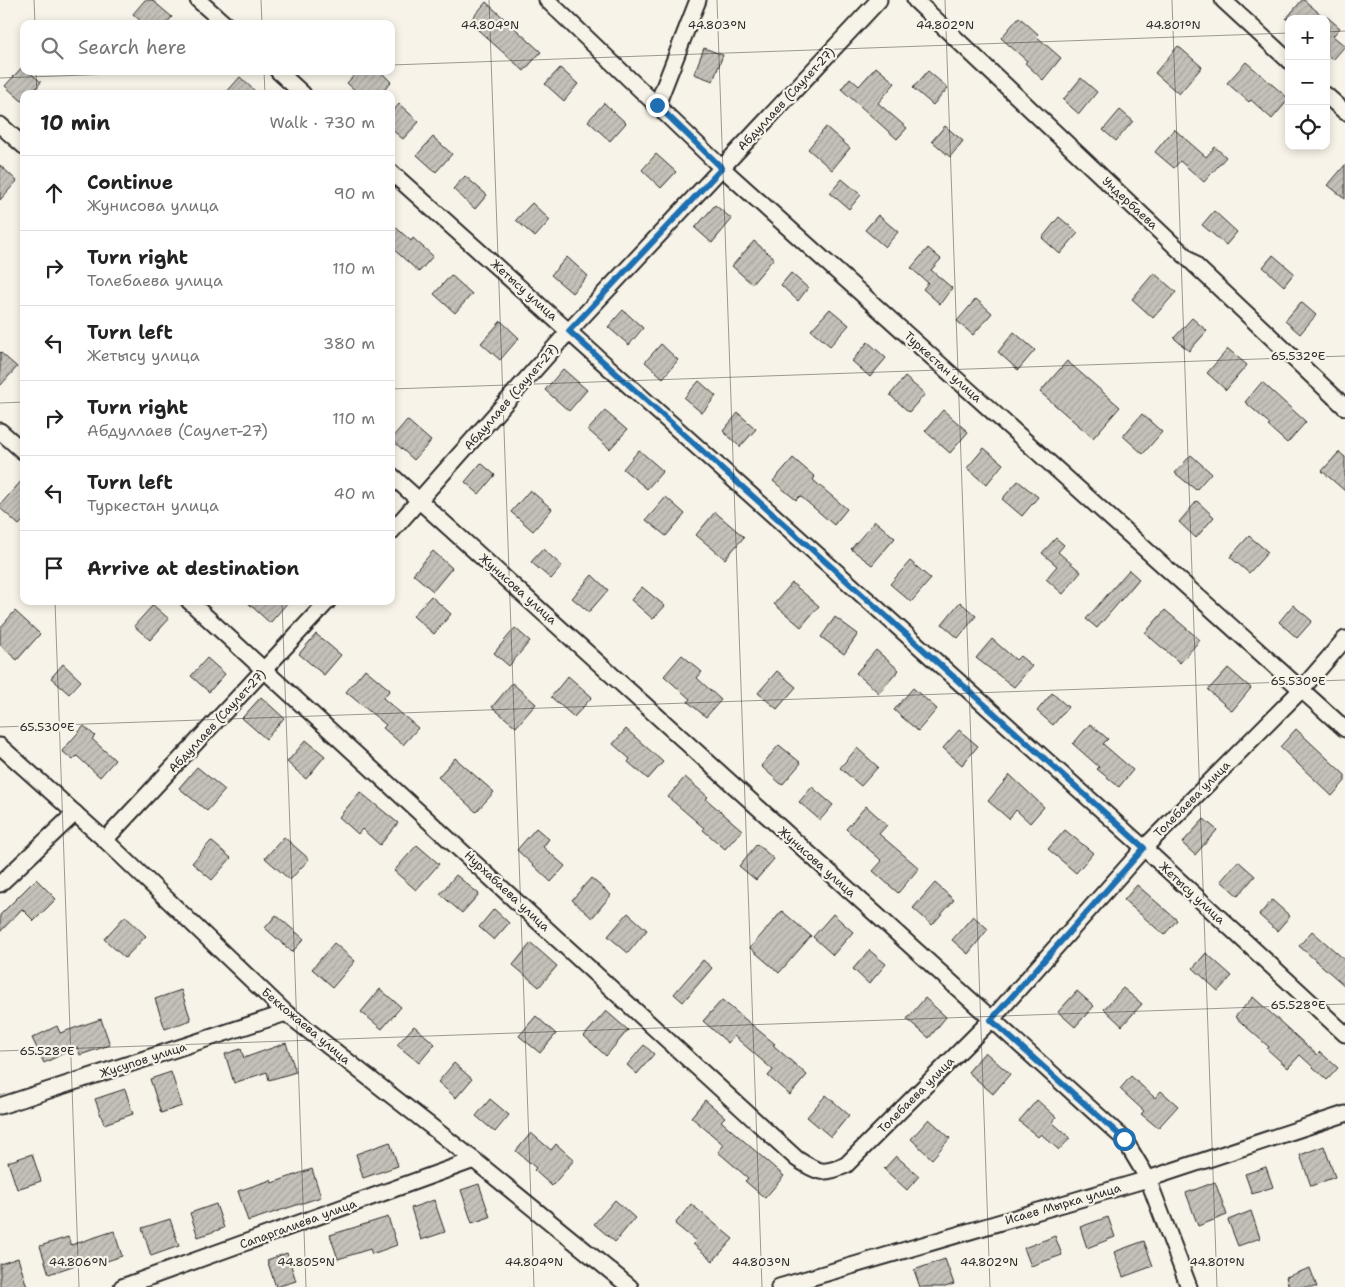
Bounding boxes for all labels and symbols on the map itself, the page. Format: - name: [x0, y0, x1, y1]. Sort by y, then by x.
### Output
- text: 44.804°N: [461, 17, 519, 33]
- text: 44.803°N: [688, 17, 746, 33]
- text: 44.802°N: [916, 17, 974, 33]
- text: 44.801°N: [1145, 17, 1201, 33]
- street label: Абдуллаев (Саулет-27): [734, 44, 838, 154]
- route end: [646, 94, 669, 117]
- street label: Ундербаева: [1099, 173, 1162, 233]
- street label: Жетысу улица: [487, 256, 561, 325]
- street label: Туркестан улица: [901, 328, 986, 406]
- street label: Абдуллаев (Саулет-27): [460, 341, 562, 453]
- text: 65.532°E: [1271, 348, 1325, 364]
- street label: Жунисова улица: [476, 550, 560, 628]
- street label: Абдуллаев (Саулет-27): [165, 666, 269, 776]
- text: 65.530°E: [1270, 673, 1326, 689]
- text: 65.530°E: [19, 719, 75, 735]
- street label: Толебаева улица: [1150, 757, 1234, 841]
- street label: Жунисова улица: [775, 823, 859, 901]
- street label: Нурхабаева улица: [461, 847, 554, 935]
- street label: Жетысу улица: [1156, 858, 1229, 928]
- street label: Беккожаева улица: [258, 984, 354, 1068]
- text: 65.528°E: [1271, 997, 1325, 1013]
- street label: Жусупов улица: [98, 1038, 189, 1082]
- text: 65.528°E: [20, 1043, 74, 1059]
- street label: Толебаева улица: [874, 1053, 958, 1137]
- route start: [1113, 1128, 1136, 1151]
- street label: Исаев Мырка улица: [1003, 1180, 1123, 1228]
- street label: Сапаргалиева улица: [237, 1195, 359, 1253]
- text: 44.806°N: [49, 1254, 107, 1270]
- text: 44.805°N: [277, 1254, 335, 1270]
- text: 44.804°N: [505, 1254, 563, 1270]
- text: 44.803°N: [732, 1254, 790, 1270]
- text: 44.802°N: [960, 1254, 1018, 1270]
- text: 44.801°N: [1189, 1254, 1245, 1270]

